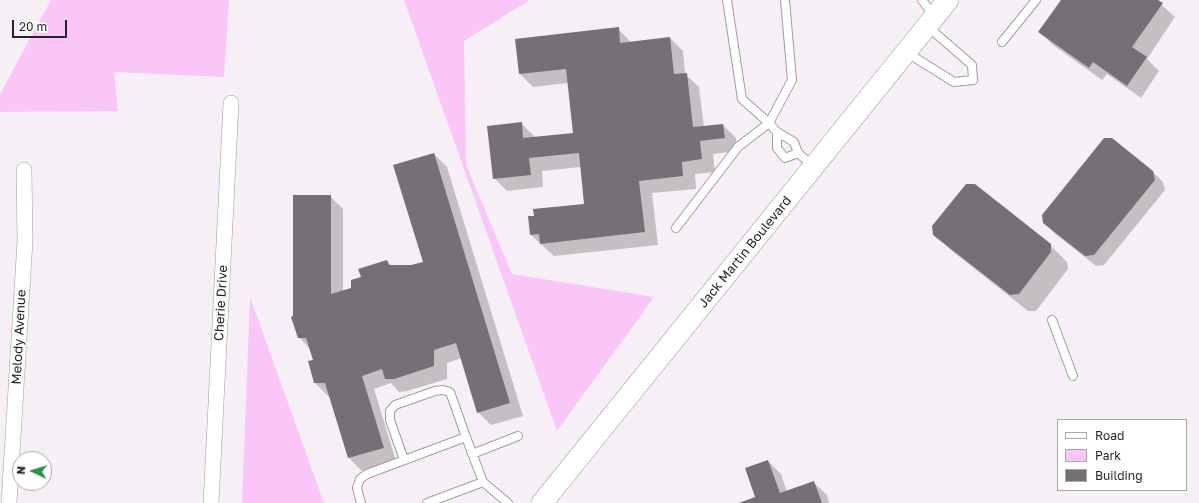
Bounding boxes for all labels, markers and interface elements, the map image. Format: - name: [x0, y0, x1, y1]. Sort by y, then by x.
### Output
- scale bar: [14, 12, 69, 38]
- text: 20 m: [19, 19, 47, 34]
- street label: Jack Martin Boulevard: [695, 193, 795, 311]
- street label: Cherie Drive: [211, 265, 231, 341]
- street label: Melody Avenue: [9, 289, 29, 385]
- legend: [1057, 419, 1187, 491]
- text: Road: [1095, 428, 1124, 443]
- text: Park: [1095, 448, 1121, 463]
- north arrow: [12, 451, 52, 491]
- text: N: [14, 466, 27, 475]
- text: Building: [1095, 468, 1143, 483]

